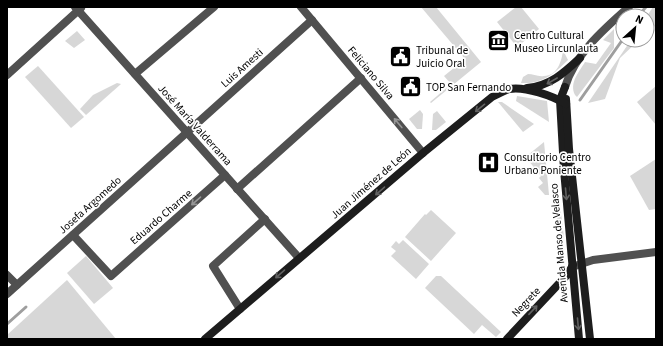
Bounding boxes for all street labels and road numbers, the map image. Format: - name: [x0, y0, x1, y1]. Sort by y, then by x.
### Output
- street label: Feliciano Silva: [344, 43, 398, 103]
- street label: Luis Amesti: [218, 45, 266, 91]
- street label: José María Valderrama: [155, 81, 235, 169]
- street label: Juan Jiménez de León: [327, 144, 415, 222]
- street label: Josefa Argomedo: [55, 173, 125, 237]
- street label: Avenida Manso de Velasco: [546, 183, 572, 303]
- street label: Eduardo Charme: [127, 186, 196, 248]
- street label: Negrete: [508, 283, 544, 320]

